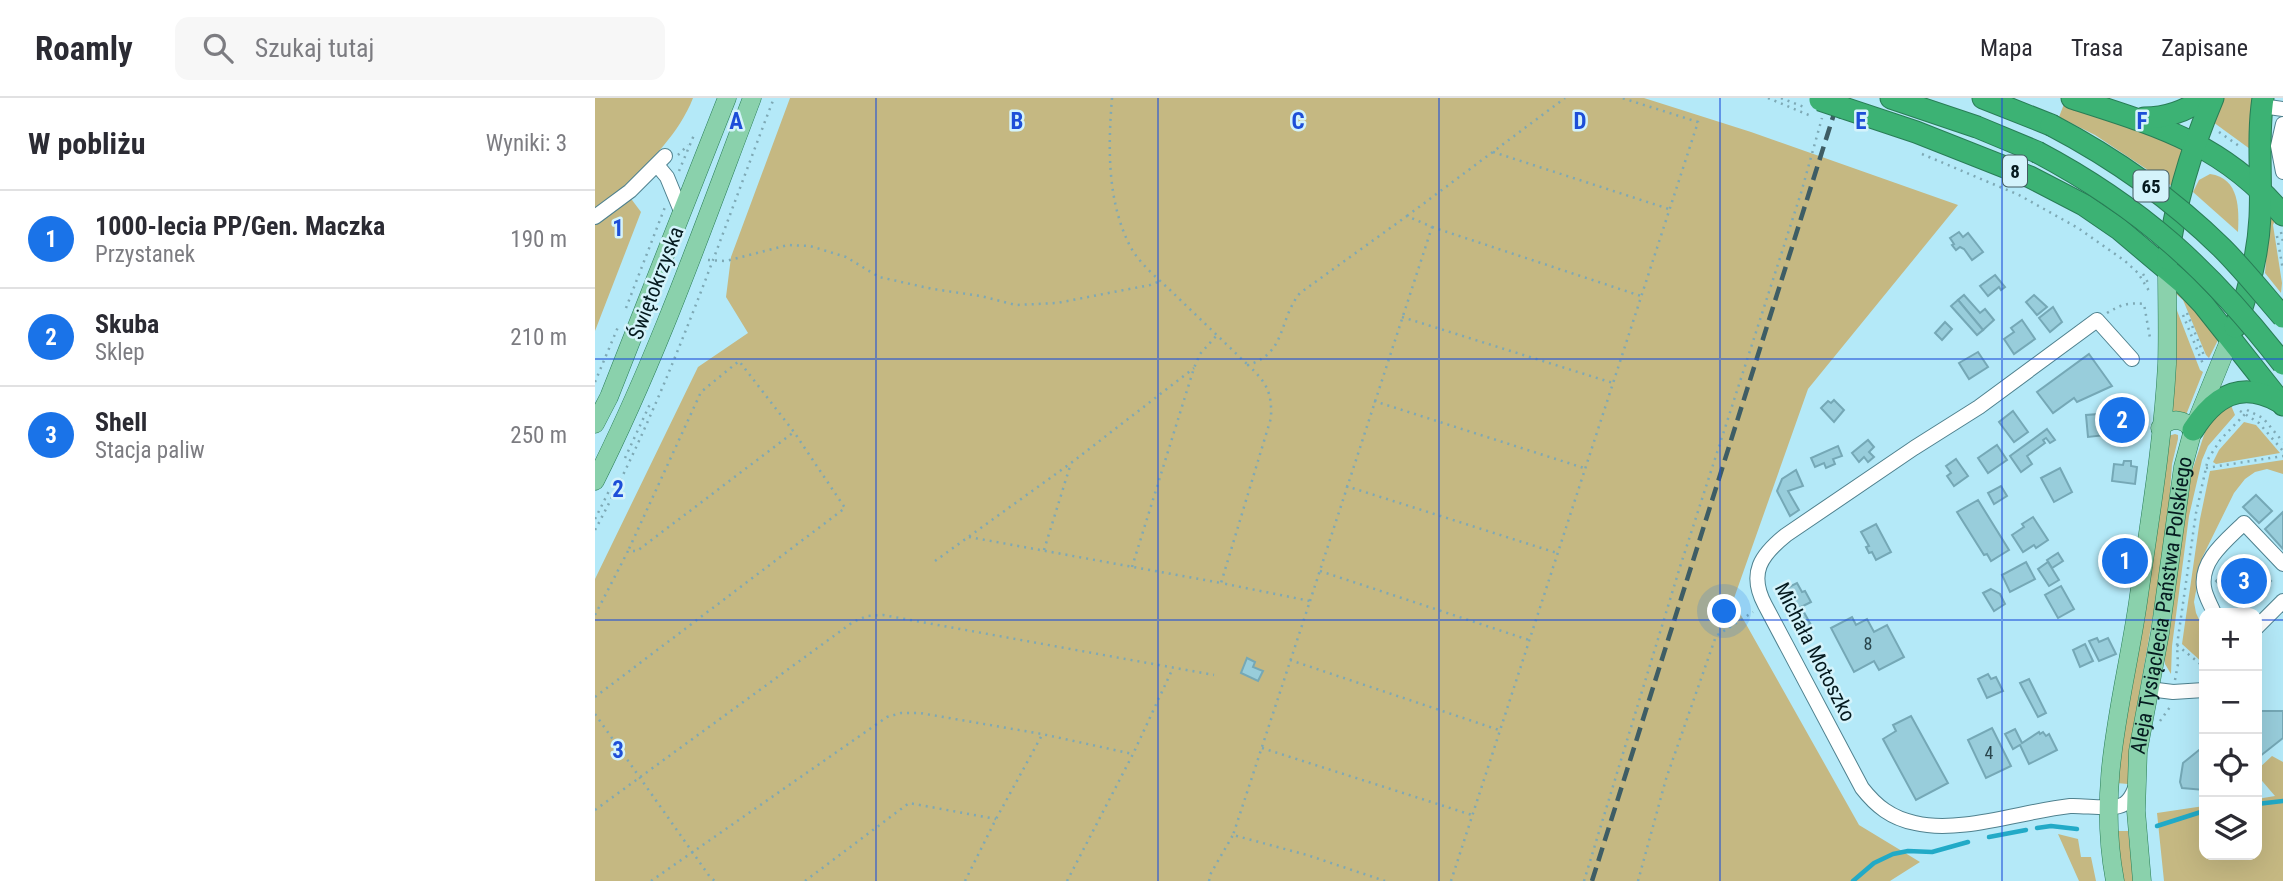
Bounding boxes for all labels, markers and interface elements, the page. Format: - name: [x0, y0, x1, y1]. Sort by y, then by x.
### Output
- search box: [175, 17, 665, 80]
- text: Roamly: [35, 29, 133, 68]
- icon: search: [199, 29, 237, 67]
- text: Szukaj tutaj: [255, 33, 374, 63]
- text: Mapa: [1980, 34, 2033, 62]
- text: Trasa: [2071, 34, 2123, 62]
- text: Zapisane: [2161, 34, 2248, 62]
- text: A: [729, 108, 743, 135]
- text: B: [1011, 108, 1023, 135]
- text: C: [1291, 108, 1305, 135]
- text: D: [1574, 108, 1587, 135]
- text: E: [1855, 108, 1867, 135]
- text: F: [2137, 108, 2148, 135]
- text: W pobliżu: [28, 126, 145, 161]
- text: Wyniki: 3: [486, 130, 567, 157]
- road number: 8: [2003, 156, 2027, 186]
- road number: 65: [2133, 170, 2169, 202]
- text: 1000-lecia PP/Gen. Maczka: [95, 211, 385, 241]
- text: 1: [612, 215, 624, 242]
- street label: Świętokrzyska: [624, 223, 688, 343]
- text: 1: [45, 226, 57, 253]
- text: 190 m: [510, 226, 567, 253]
- text: Przystanek: [95, 241, 195, 268]
- text: Skuba: [95, 309, 159, 339]
- text: 2: [45, 324, 57, 351]
- text: 210 m: [510, 324, 567, 351]
- text: Sklep: [95, 339, 145, 366]
- pin: 2: [2099, 394, 2145, 446]
- text: Shell: [95, 407, 147, 437]
- text: 3: [45, 422, 57, 449]
- text: 250 m: [510, 422, 567, 449]
- text: Stacja paliw: [95, 437, 205, 464]
- street label: Aleja Tysiąclecia Państwa Polskiego: [2126, 454, 2197, 756]
- text: 2: [612, 476, 624, 503]
- pin: 1: [2102, 535, 2148, 587]
- pin: 3: [2221, 555, 2267, 607]
- street label: Michała Motoszko: [1770, 579, 1860, 725]
- your location: [1707, 594, 1741, 628]
- map controls: [2199, 608, 2262, 860]
- button: +: [2199, 608, 2262, 671]
- house number: 8: [1864, 633, 1872, 654]
- button: −: [2199, 671, 2262, 734]
- button: locate: [2199, 734, 2262, 797]
- text: 3: [612, 737, 624, 764]
- house number: 4: [1985, 742, 1994, 763]
- button: layers: [2199, 797, 2262, 860]

